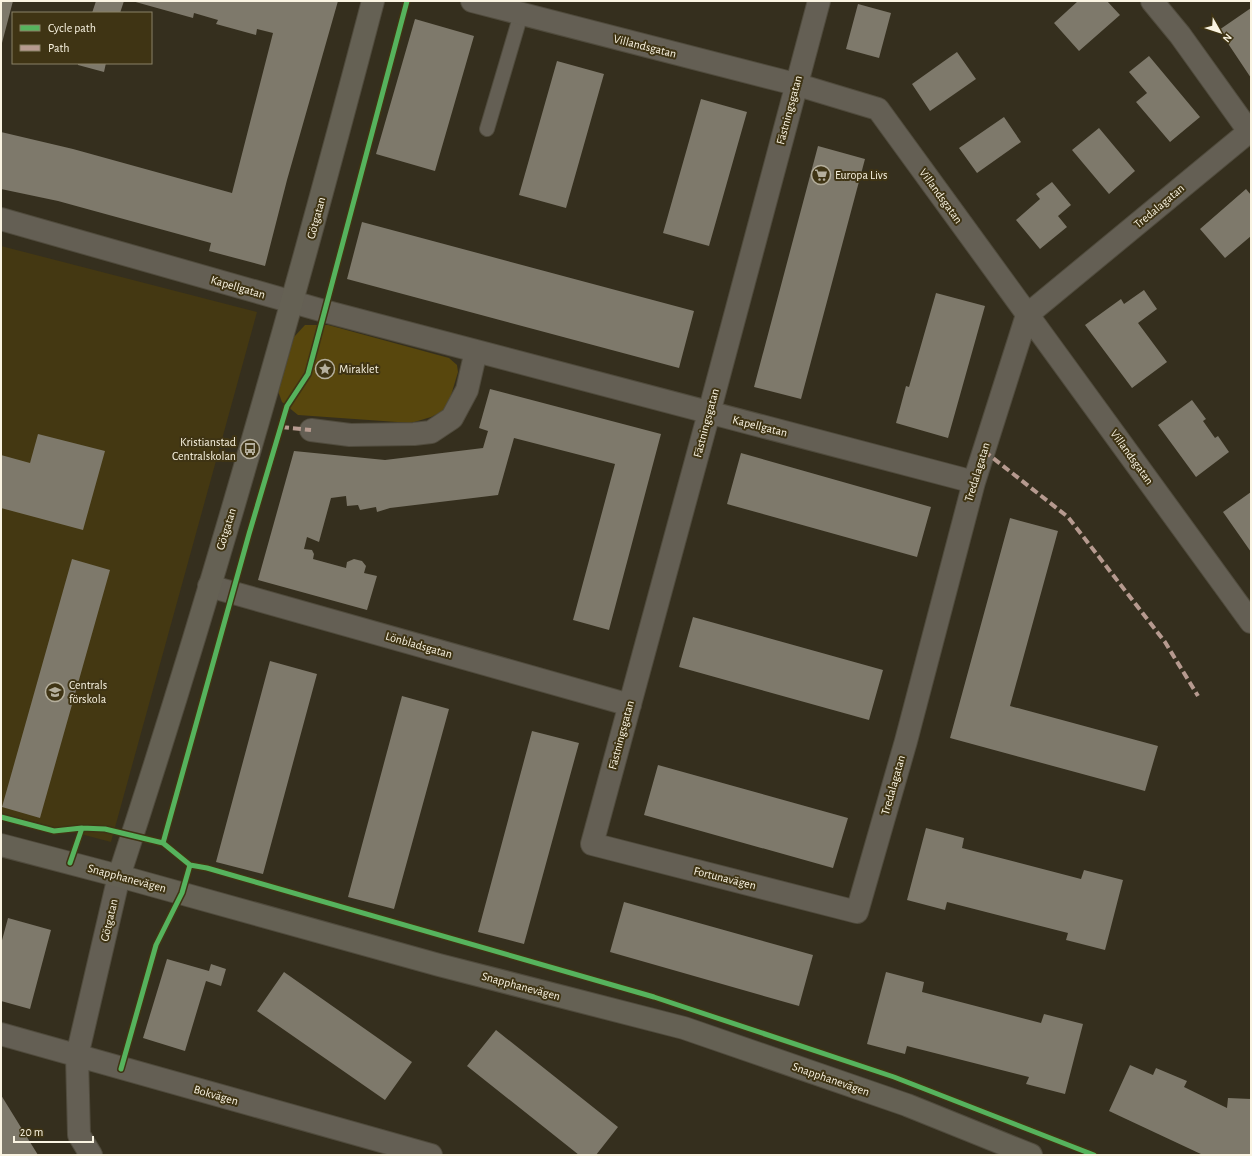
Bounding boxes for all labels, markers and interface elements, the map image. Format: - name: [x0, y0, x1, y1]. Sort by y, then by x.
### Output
- legend: [12, 12, 152, 64]
- north arrow: [1200, 12, 1240, 52]
- text: Cycle path: [48, 22, 96, 35]
- street label: Villandsgatan: [612, 32, 678, 60]
- text: N: [1221, 32, 1234, 44]
- text: Path: [48, 42, 70, 54]
- street label: Fästningsgatan: [774, 74, 804, 146]
- supermarket icon: Europa Livs: [810, 164, 832, 186]
- street label: Villandsgatan: [917, 166, 965, 226]
- place label: Europa Livs: [835, 169, 887, 181]
- street label: Tredalagatan: [1132, 182, 1186, 230]
- street label: Götgatan: [305, 196, 327, 240]
- street label: Kapellgatan: [209, 273, 267, 301]
- place icon: Miraklet: [314, 358, 336, 380]
- place label: Miraklet: [339, 363, 379, 375]
- street label: Fästningsgatan: [691, 387, 721, 459]
- street label: Kapellgatan: [731, 413, 789, 439]
- street label: Villandsgatan: [1108, 427, 1156, 487]
- place label: Kristianstad Centralskolan: [172, 436, 236, 462]
- bus stop icon: Kristianstad Centralskolan: [239, 438, 261, 460]
- street label: Tredalagatan: [962, 441, 992, 503]
- street label: Götgatan: [214, 507, 238, 551]
- street label: Lönbladsgatan: [384, 630, 454, 660]
- place label: Centrals förskola: [69, 679, 107, 705]
- school or university icon: Centrals förskola: [44, 681, 66, 703]
- street label: Fästningsgatan: [606, 699, 636, 771]
- street label: Tredalagatan: [879, 754, 907, 816]
- street label: Snapphanevägen: [86, 862, 168, 894]
- street label: Fortunavägen: [693, 864, 757, 892]
- street label: Götgatan: [98, 898, 120, 942]
- street label: Snapphanevägen: [480, 970, 562, 1002]
- street label: Snapphanevägen: [791, 1060, 871, 1098]
- street label: Bokvägen: [192, 1083, 240, 1107]
- scale bar: [14, 1118, 93, 1144]
- text: 20 m: [20, 1126, 43, 1138]

